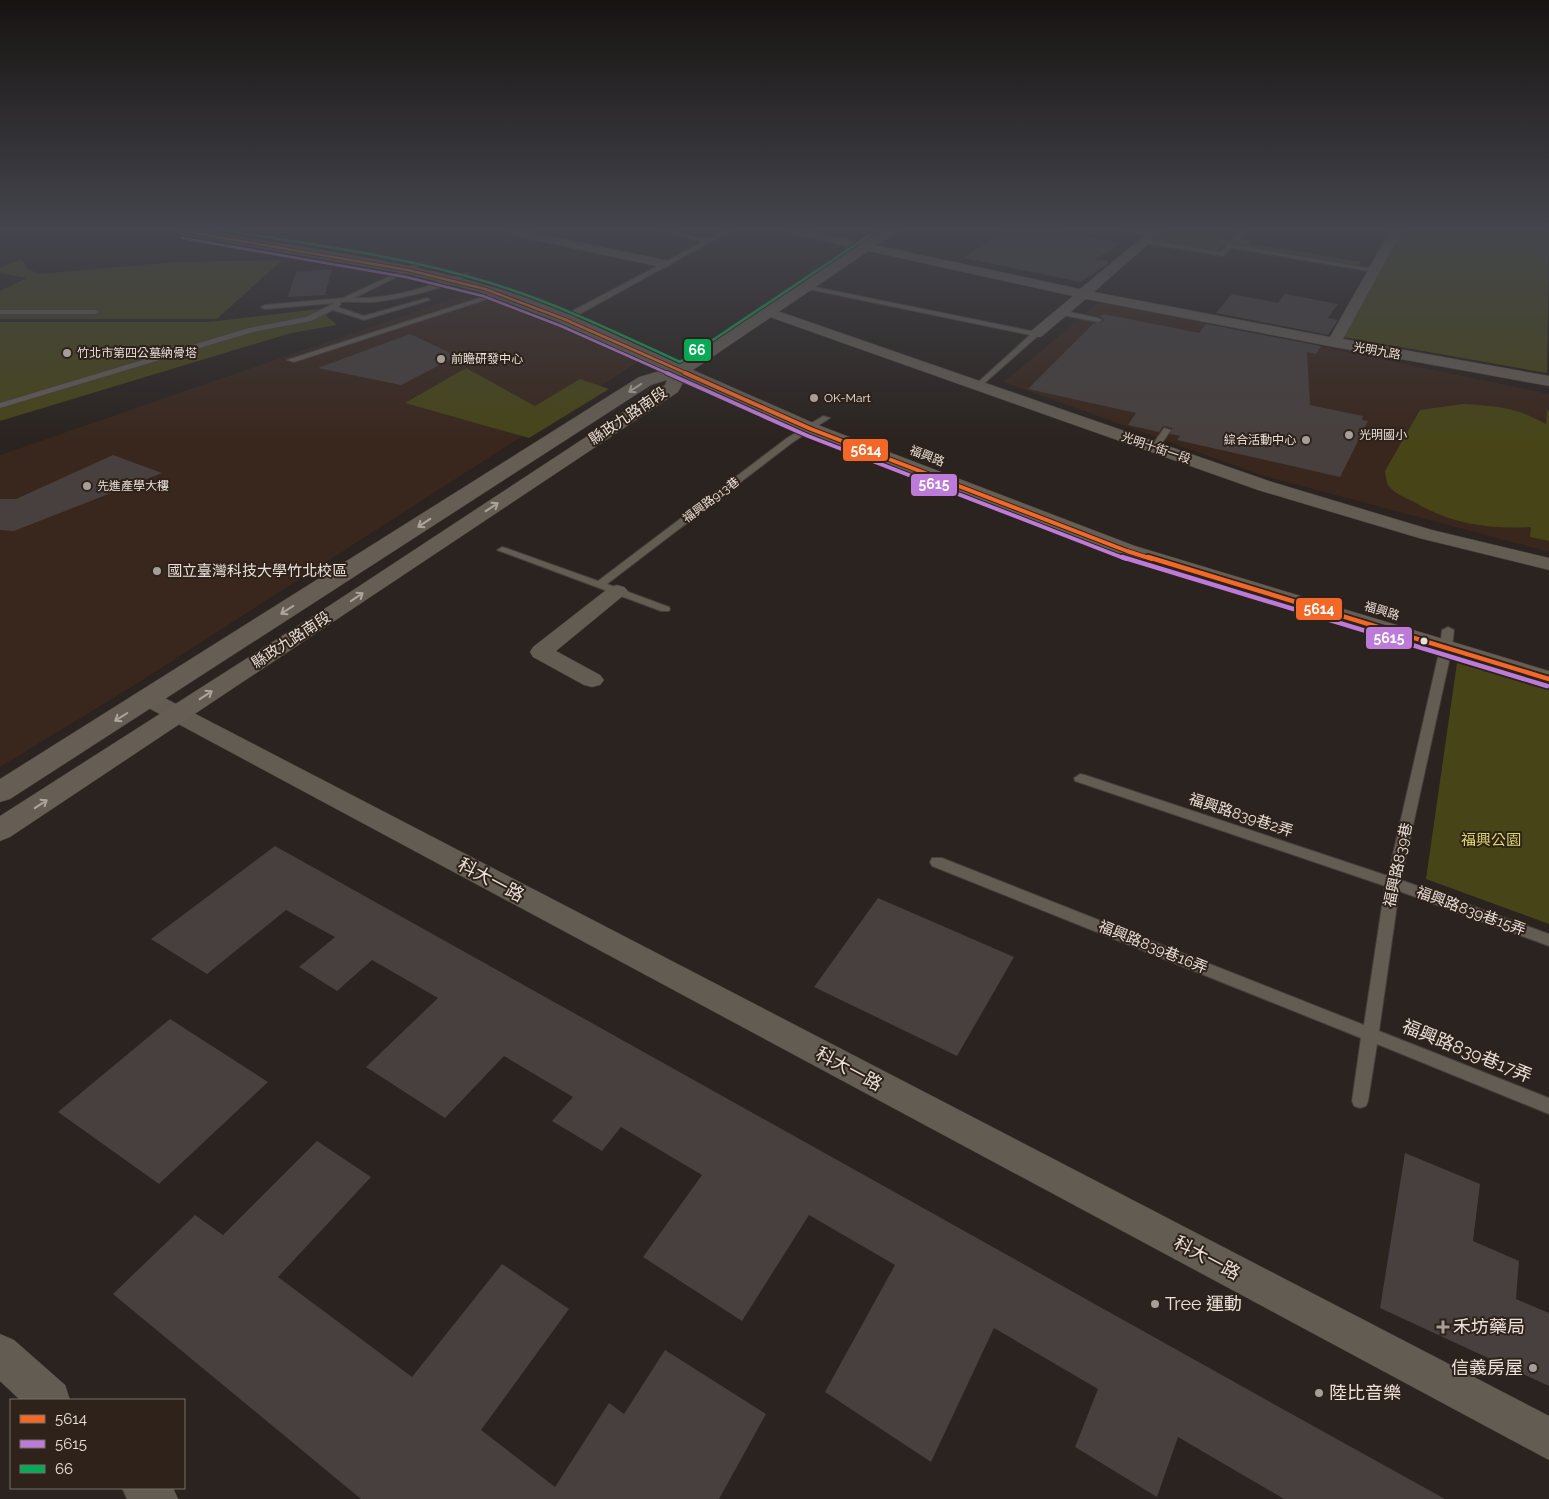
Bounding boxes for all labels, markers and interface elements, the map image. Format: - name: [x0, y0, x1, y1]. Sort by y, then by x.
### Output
- line badge: 66: [683, 338, 712, 362]
- street label: 光明九路: [1352, 340, 1402, 362]
- text: 66: [689, 342, 706, 358]
- place label: 竹北市第四公墓納骨塔: [77, 346, 197, 360]
- marker: 竹北市第四公墓納骨塔: [61, 347, 73, 359]
- place label: 前瞻研發中心: [451, 352, 523, 366]
- marker: 前瞻研發中心: [435, 353, 447, 365]
- street label: 縣政九路南段: [586, 383, 670, 449]
- one-way arrow: [628, 383, 642, 393]
- place label: OK-Mart: [824, 391, 871, 405]
- marker: OK-Mart: [808, 392, 820, 404]
- place label: 光明國小: [1359, 428, 1407, 442]
- marker: 光明國小: [1343, 429, 1355, 441]
- street label: 光明十街一段: [1120, 430, 1192, 466]
- place label: 綜合活動中心: [1224, 433, 1296, 447]
- marker: 綜合活動中心: [1300, 434, 1312, 446]
- line badge: 5614: [842, 438, 889, 462]
- text: 5614: [850, 442, 882, 458]
- street label: 福興路: [908, 443, 946, 469]
- line badge: 5615: [910, 473, 958, 497]
- street label: 福興路913巷: [680, 474, 742, 526]
- text: 5615: [919, 476, 950, 492]
- place label: 先進產學大樓: [97, 479, 169, 493]
- marker: 先進產學大樓: [81, 480, 93, 492]
- one-way arrow: [484, 502, 498, 512]
- one-way arrow: [417, 517, 431, 528]
- place label: 國立臺灣科技大學竹北校區: [167, 562, 347, 580]
- marker: 國立臺灣科技大學竹北校區: [151, 565, 163, 577]
- one-way arrow: [350, 592, 364, 603]
- line badge: 5614: [1295, 597, 1343, 621]
- street label: 福興路: [1363, 599, 1401, 623]
- text: 5614: [1303, 601, 1335, 617]
- one-way arrow: [281, 606, 295, 616]
- street label: 縣政九路南段: [248, 608, 334, 672]
- line badge: 5615: [1365, 626, 1413, 650]
- text: 5615: [1374, 630, 1405, 646]
- unlabelled marker: [1419, 636, 1429, 646]
- one-way arrow: [198, 690, 212, 700]
- one-way arrow: [114, 712, 128, 722]
- street label: 福興路839巷2弄: [1187, 790, 1295, 840]
- one-way arrow: [33, 798, 47, 808]
- street label: 福興路839巷: [1380, 821, 1416, 909]
- park label: 福興公園: [1461, 831, 1521, 849]
- street label: 科大一路: [455, 853, 528, 906]
- street label: 福興路839巷15弄: [1414, 883, 1528, 939]
- street label: 福興路839巷16弄: [1096, 917, 1210, 977]
- street label: 福興路839巷17弄: [1399, 1015, 1535, 1086]
- street label: 科大一路: [813, 1042, 886, 1095]
- street label: 科大一路: [1171, 1231, 1244, 1284]
- place label: Tree 運動: [1165, 1293, 1242, 1314]
- marker: Tree 運動: [1149, 1298, 1161, 1310]
- place label: 禾坊藥局: [1453, 1316, 1525, 1337]
- marker: 禾坊藥局: [1437, 1321, 1449, 1333]
- place label: 信義房屋: [1451, 1357, 1523, 1378]
- marker: 信義房屋: [1527, 1362, 1539, 1374]
- place label: 陸比音樂: [1329, 1382, 1401, 1403]
- marker: 陸比音樂: [1313, 1387, 1325, 1399]
- legend: [10, 1399, 185, 1489]
- text: 5614: [55, 1410, 87, 1428]
- text: 5615: [55, 1435, 87, 1453]
- text: 66: [55, 1460, 73, 1478]

